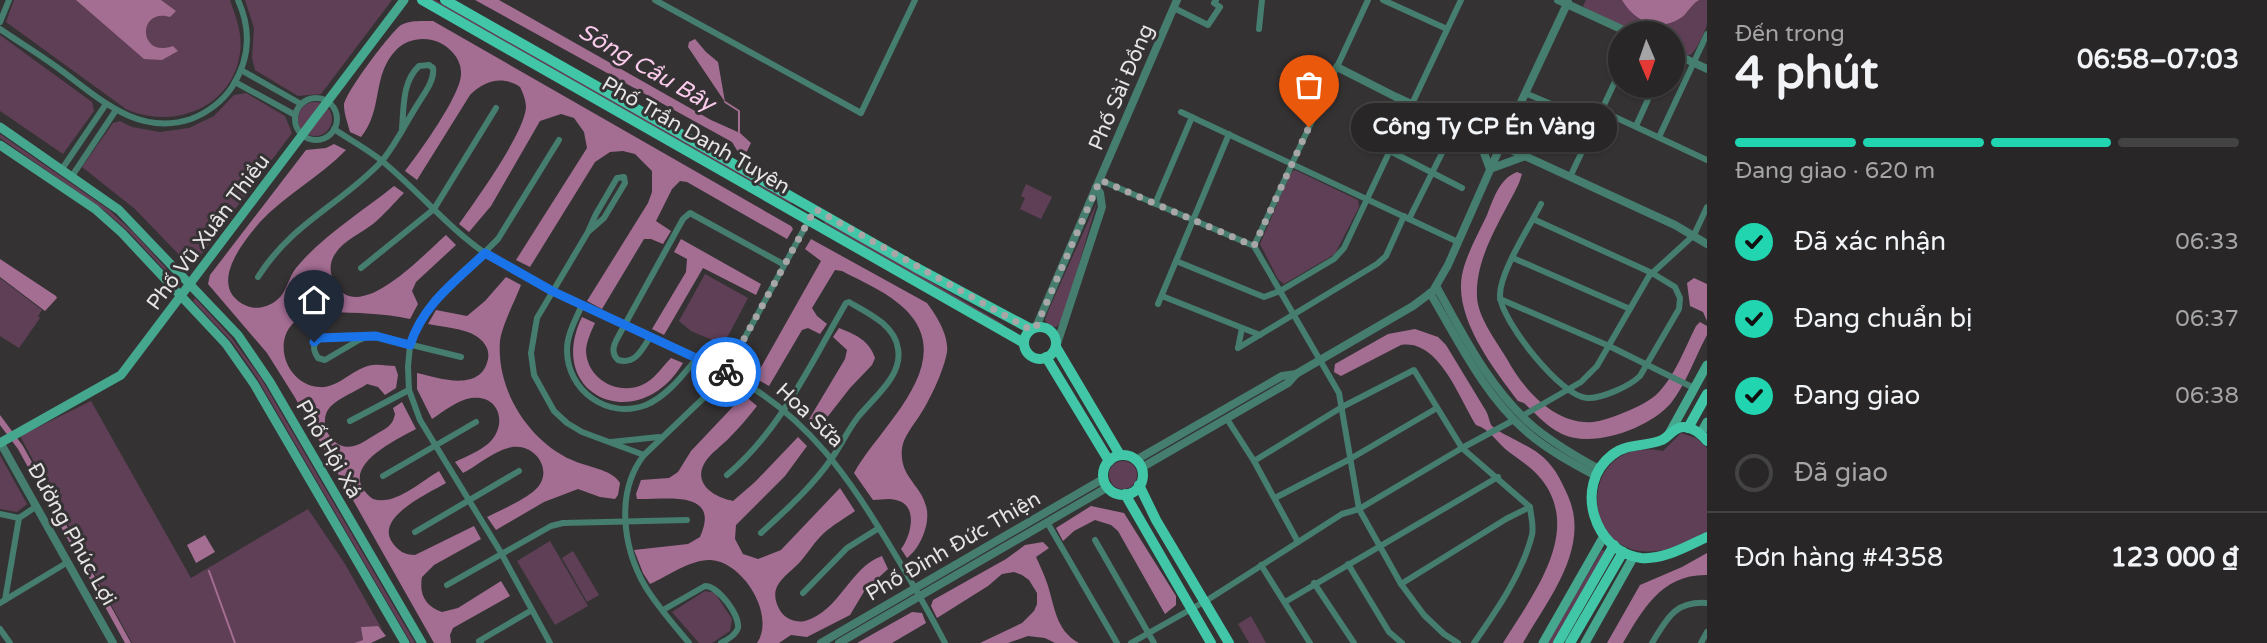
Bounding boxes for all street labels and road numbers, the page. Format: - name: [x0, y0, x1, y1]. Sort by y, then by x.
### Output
- street label: Phố Sài Đồng: [1084, 20, 1159, 154]
- street label: Phố Trần Danh Tuyên: [597, 71, 794, 200]
- street label: Phố Vũ Xuân Thiều: [142, 149, 275, 315]
- street label: Hoa Sữa: [771, 378, 849, 453]
- street label: Phố Hội Xá: [290, 395, 367, 503]
- street label: Đường Phúc Lợi: [22, 459, 121, 610]
- street label: Phố Đinh Đức Thiện: [861, 486, 1045, 607]

